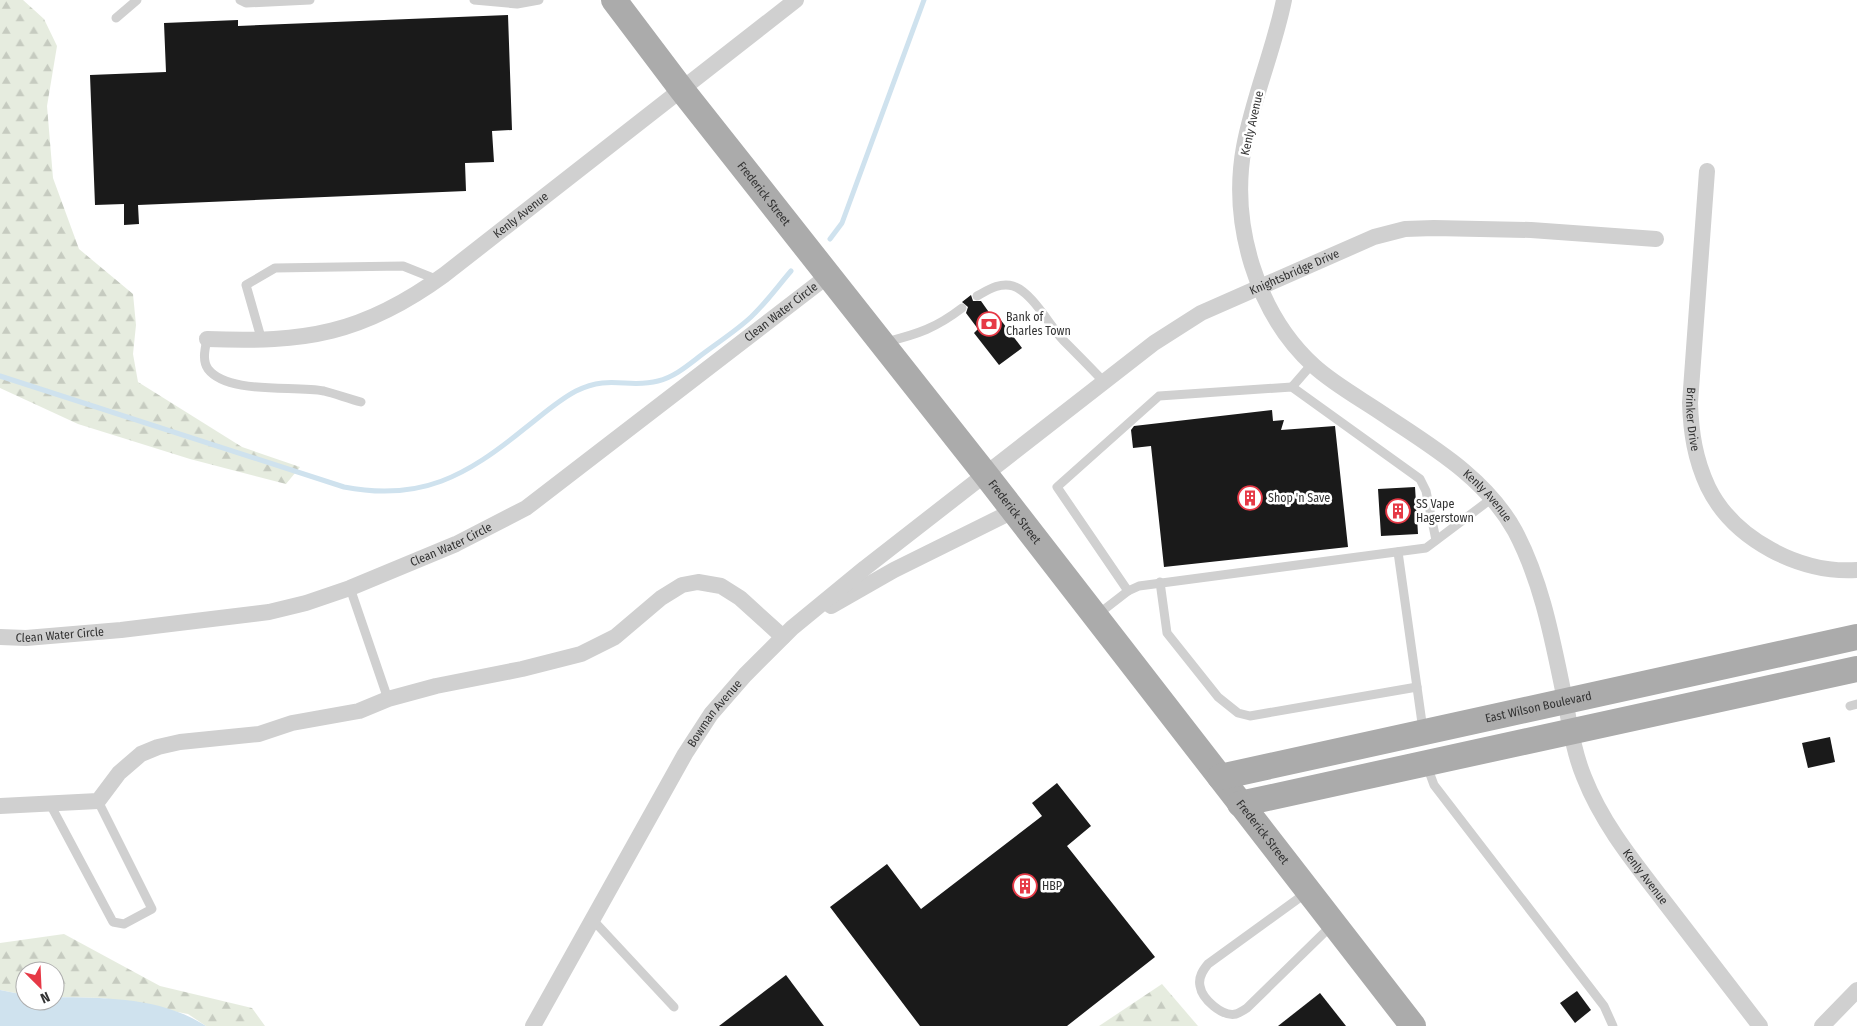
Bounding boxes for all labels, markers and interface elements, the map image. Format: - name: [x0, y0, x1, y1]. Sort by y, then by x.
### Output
- street label: Kenly Avenue: [1238, 89, 1266, 157]
- street label: Frederick Street: [734, 159, 793, 229]
- street label: Kenly Avenue: [491, 189, 551, 241]
- street label: Knightsbridge Drive: [1247, 246, 1341, 298]
- street label: Clean Water Circle: [742, 279, 820, 345]
- place label: Bank of Charles Town: [1006, 310, 1071, 338]
- bank icon: Bank of Charles Town: [976, 311, 1002, 337]
- street label: Brinker Drive: [1683, 387, 1702, 453]
- street label: Kenly Avenue: [1460, 466, 1515, 524]
- street label: Frederick Street: [985, 477, 1044, 547]
- building icon: Shop 'n Save: [1237, 485, 1263, 511]
- place label: Shop 'n Save: [1268, 491, 1330, 505]
- place label: SS Vape Hagerstown: [1416, 497, 1474, 525]
- building icon: SS Vape Hagerstown: [1385, 498, 1411, 524]
- street label: Clean Water Circle: [408, 520, 494, 569]
- street label: Clean Water Circle: [16, 624, 105, 645]
- street label: Bowman Avenue: [684, 677, 745, 750]
- street label: East Wilson Boulevard: [1484, 689, 1593, 726]
- street label: Frederick Street: [1233, 797, 1292, 867]
- street label: Kenly Avenue: [1620, 846, 1671, 907]
- building icon: HBP: [1012, 873, 1038, 899]
- place label: HBP: [1042, 879, 1062, 893]
- north arrow: [15, 961, 65, 1011]
- text: N: [38, 988, 52, 1007]

